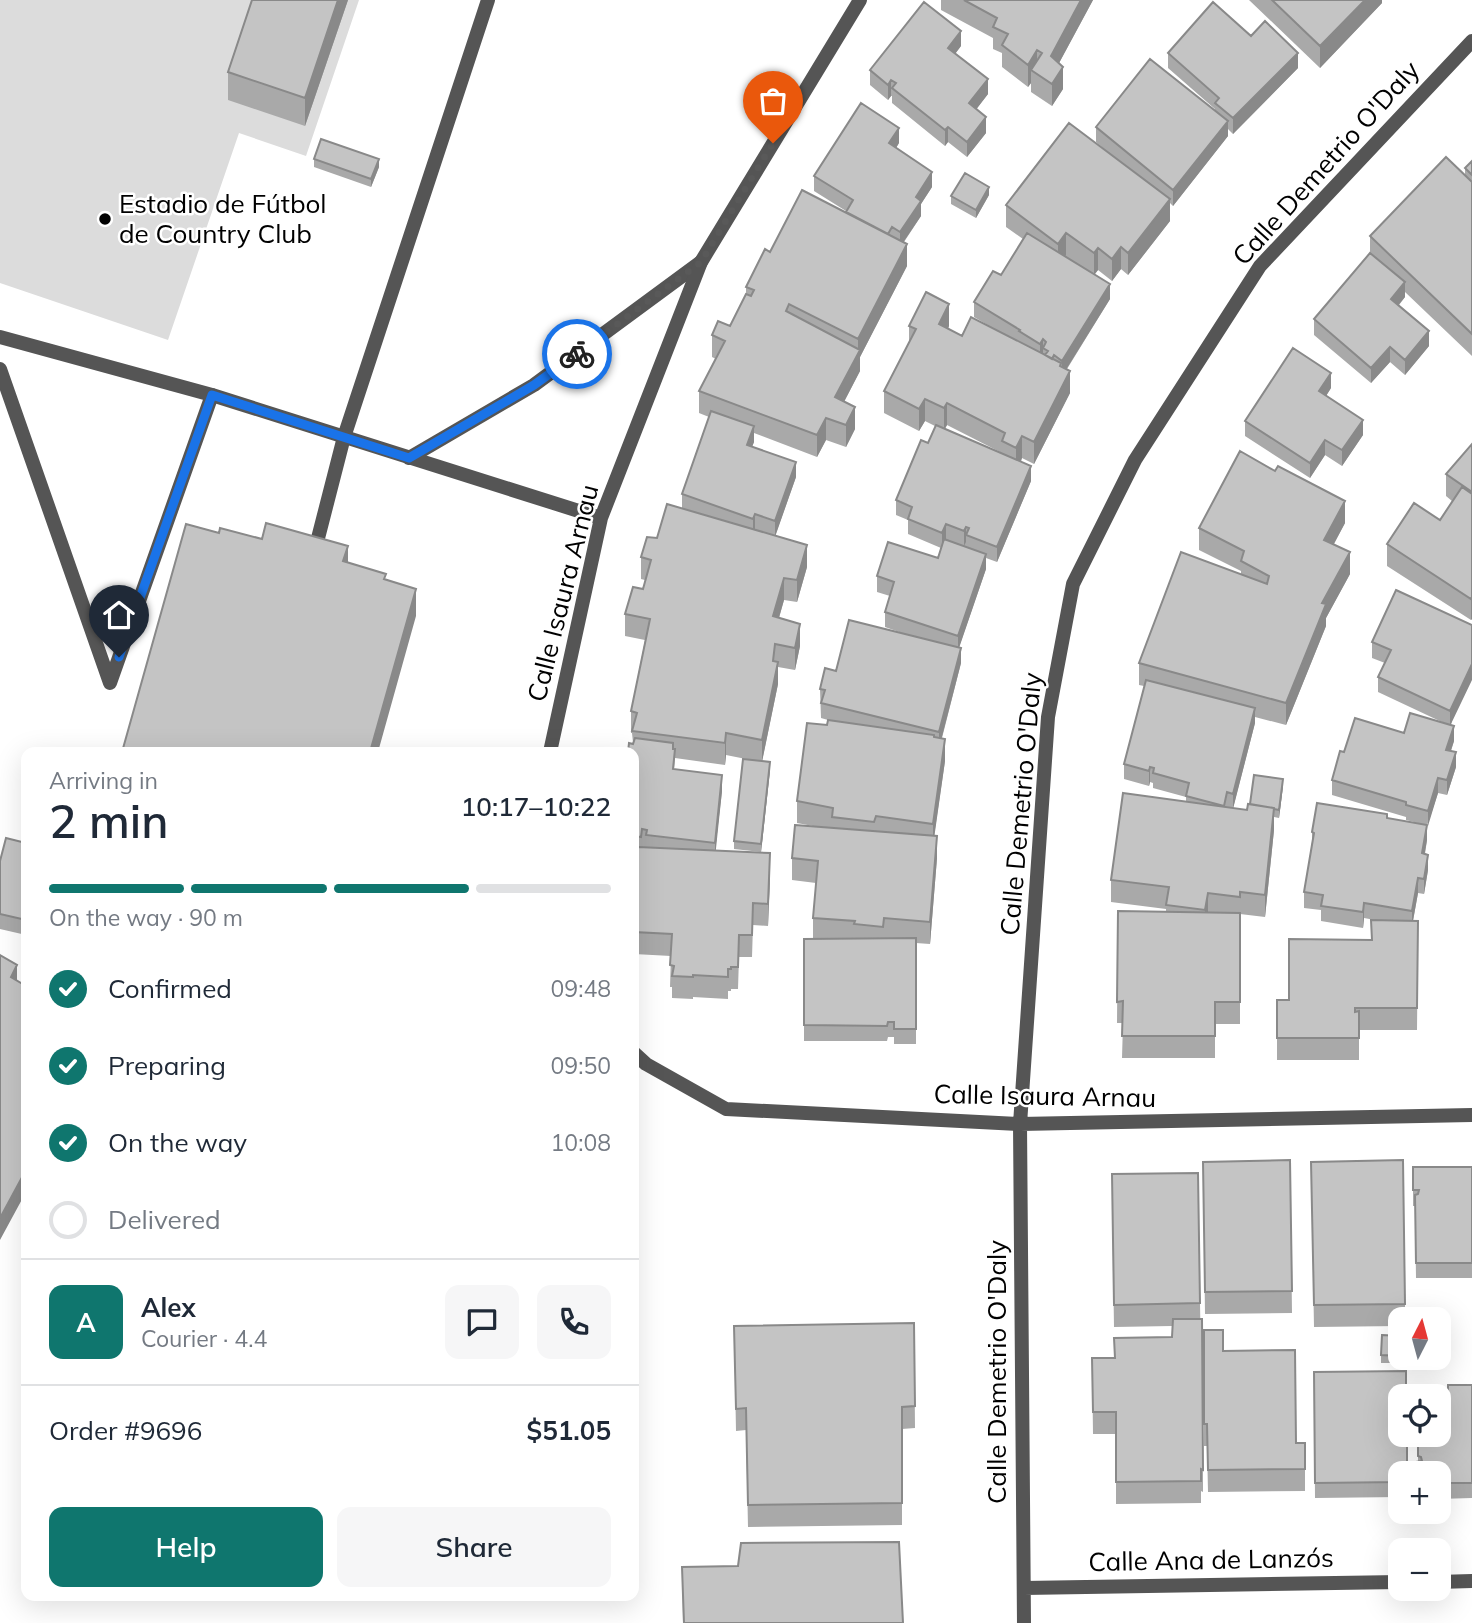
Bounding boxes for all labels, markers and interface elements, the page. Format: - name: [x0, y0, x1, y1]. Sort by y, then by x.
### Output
- street label: Calle Demetrio O'Daly: [1225, 53, 1426, 272]
- pin: [743, 71, 803, 143]
- icon: bag: [754, 82, 792, 120]
- place label: Estadio de Fútbol de Country Club: [119, 187, 327, 250]
- marker: Estadio de Fútbol de Country Club: [97, 211, 113, 227]
- courier: [542, 319, 612, 389]
- icon: bike: [558, 335, 596, 373]
- street label: Calle Isaura Arnau: [520, 481, 605, 705]
- pin: [89, 585, 149, 657]
- icon: home: [100, 596, 138, 634]
- street label: Calle Demetrio O'Daly: [993, 671, 1048, 937]
- text: Arriving in: [49, 766, 158, 795]
- text: 10:17–10:22: [461, 790, 611, 823]
- text: 2 min: [49, 792, 168, 850]
- text: On the way · 90 m: [49, 903, 243, 932]
- icon: check: [49, 970, 87, 1008]
- text: Confirmed: [108, 972, 232, 1005]
- text: 09:48: [551, 974, 611, 1003]
- icon: check: [49, 1047, 87, 1085]
- text: Preparing: [108, 1049, 226, 1082]
- text: 09:50: [551, 1051, 611, 1080]
- street label: Calle Isaura Arnau: [933, 1077, 1157, 1114]
- icon: check: [49, 1124, 87, 1162]
- text: On the way: [108, 1126, 247, 1159]
- text: 10:08: [551, 1128, 611, 1157]
- text: Delivered: [108, 1203, 221, 1236]
- street label: Calle Demetrio O'Daly: [980, 1240, 1013, 1504]
- button: chat: [445, 1285, 519, 1359]
- button: phone: [537, 1285, 611, 1359]
- text: Alex: [141, 1291, 196, 1324]
- text: A: [76, 1306, 96, 1339]
- north arrow: [1388, 1307, 1451, 1370]
- map controls: [1388, 1307, 1451, 1601]
- text: Courier · 4.4: [141, 1324, 267, 1353]
- button: locate: [1388, 1384, 1451, 1447]
- text: Order #9696: [49, 1414, 202, 1447]
- text: $51.05: [527, 1414, 611, 1447]
- button: +: [1388, 1461, 1451, 1524]
- button: Help: [49, 1507, 323, 1587]
- button: Share: [337, 1507, 611, 1587]
- button: −: [1388, 1538, 1451, 1601]
- street label: Calle Ana de Lanzós: [1088, 1541, 1334, 1578]

